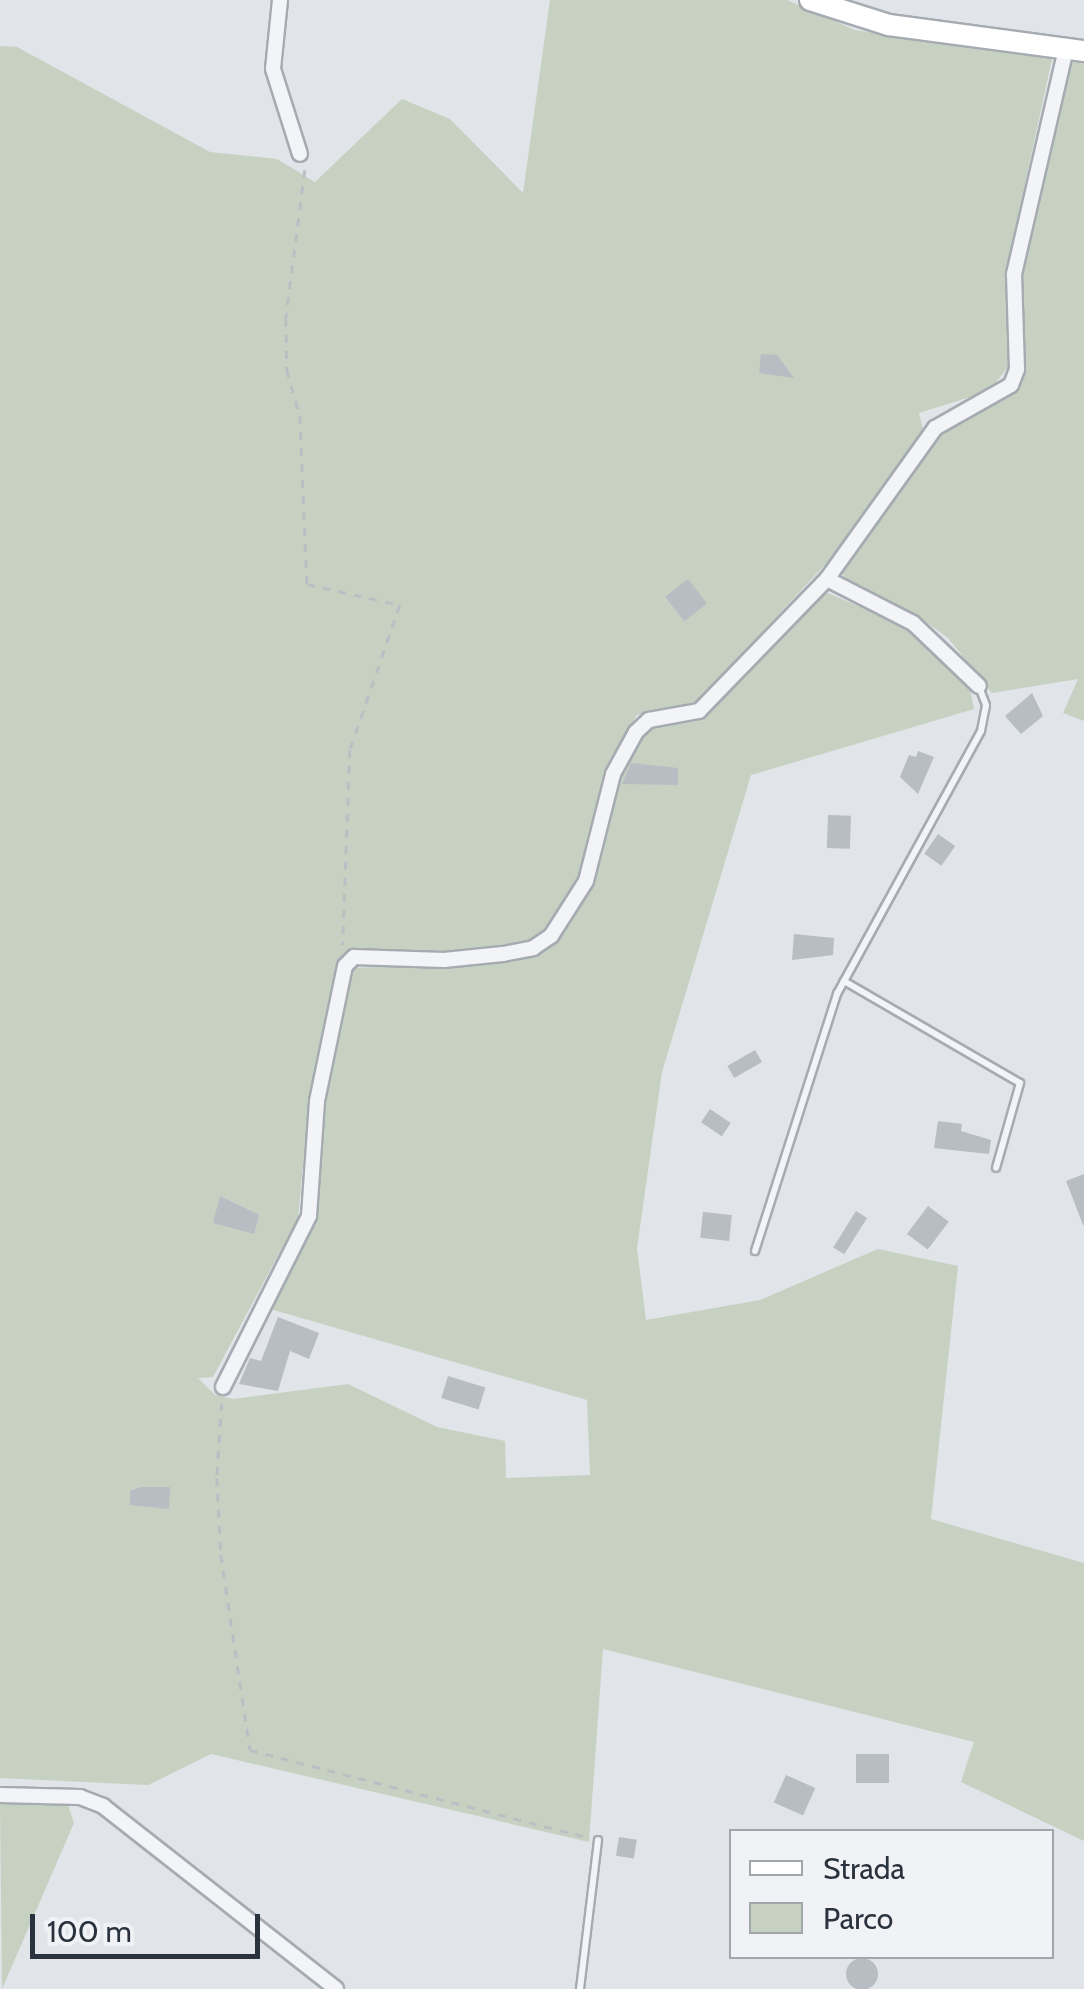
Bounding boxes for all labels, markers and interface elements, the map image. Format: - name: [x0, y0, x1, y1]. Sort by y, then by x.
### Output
- legend: [729, 1829, 1054, 1959]
- text: Strada: [823, 1850, 905, 1887]
- scale bar: [35, 1894, 265, 1956]
- text: Parco: [823, 1900, 893, 1937]
- text: 100 m: [47, 1913, 132, 1950]

